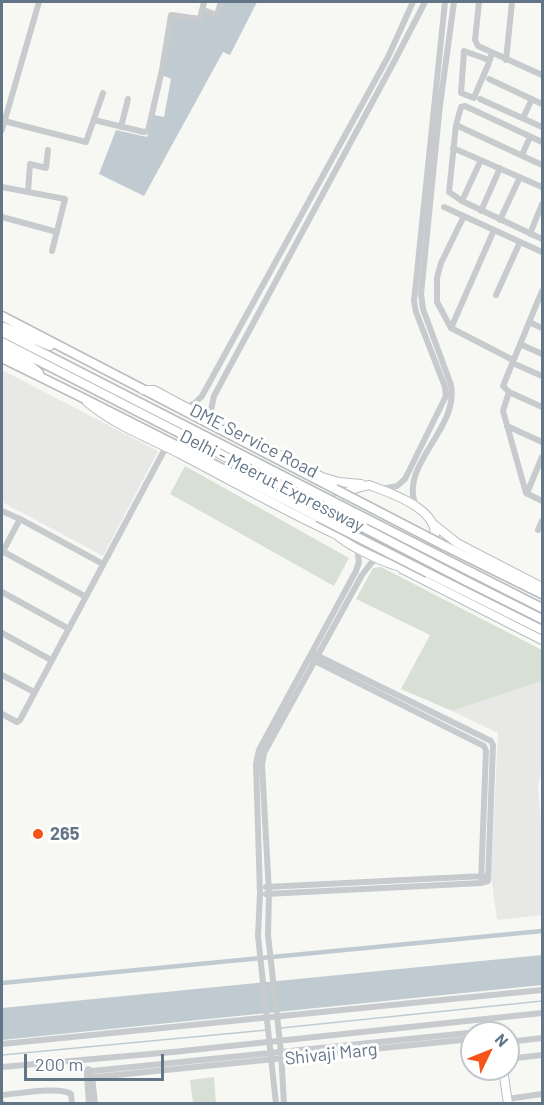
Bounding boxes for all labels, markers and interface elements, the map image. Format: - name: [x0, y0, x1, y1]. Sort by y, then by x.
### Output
- street label: DME Service Road: [186, 399, 322, 483]
- street label: Delhi - Meerut Expressway: [176, 425, 368, 537]
- place label: 265: [50, 823, 79, 845]
- marker: 265: [31, 827, 45, 841]
- north arrow: [460, 1021, 520, 1081]
- text: N: [491, 1029, 513, 1050]
- street label: Shivaji Marg: [284, 1038, 378, 1070]
- scale bar: [27, 1042, 166, 1080]
- text: 200 m: [35, 1053, 83, 1075]

